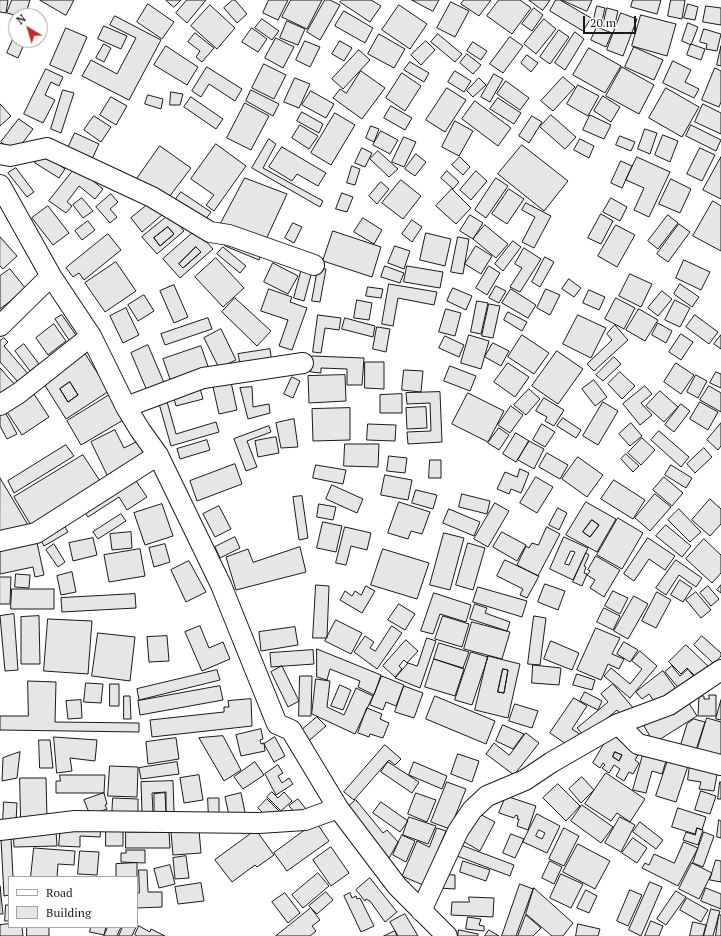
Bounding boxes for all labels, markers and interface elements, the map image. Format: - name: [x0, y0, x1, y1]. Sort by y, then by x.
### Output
- north arrow: [8, 8, 48, 48]
- scale bar: [585, 8, 638, 34]
- text: N: [14, 11, 29, 27]
- text: 20 m: [590, 15, 616, 30]
- legend: [8, 876, 138, 928]
- text: Road: [46, 885, 73, 900]
- text: Building: [46, 905, 91, 920]

